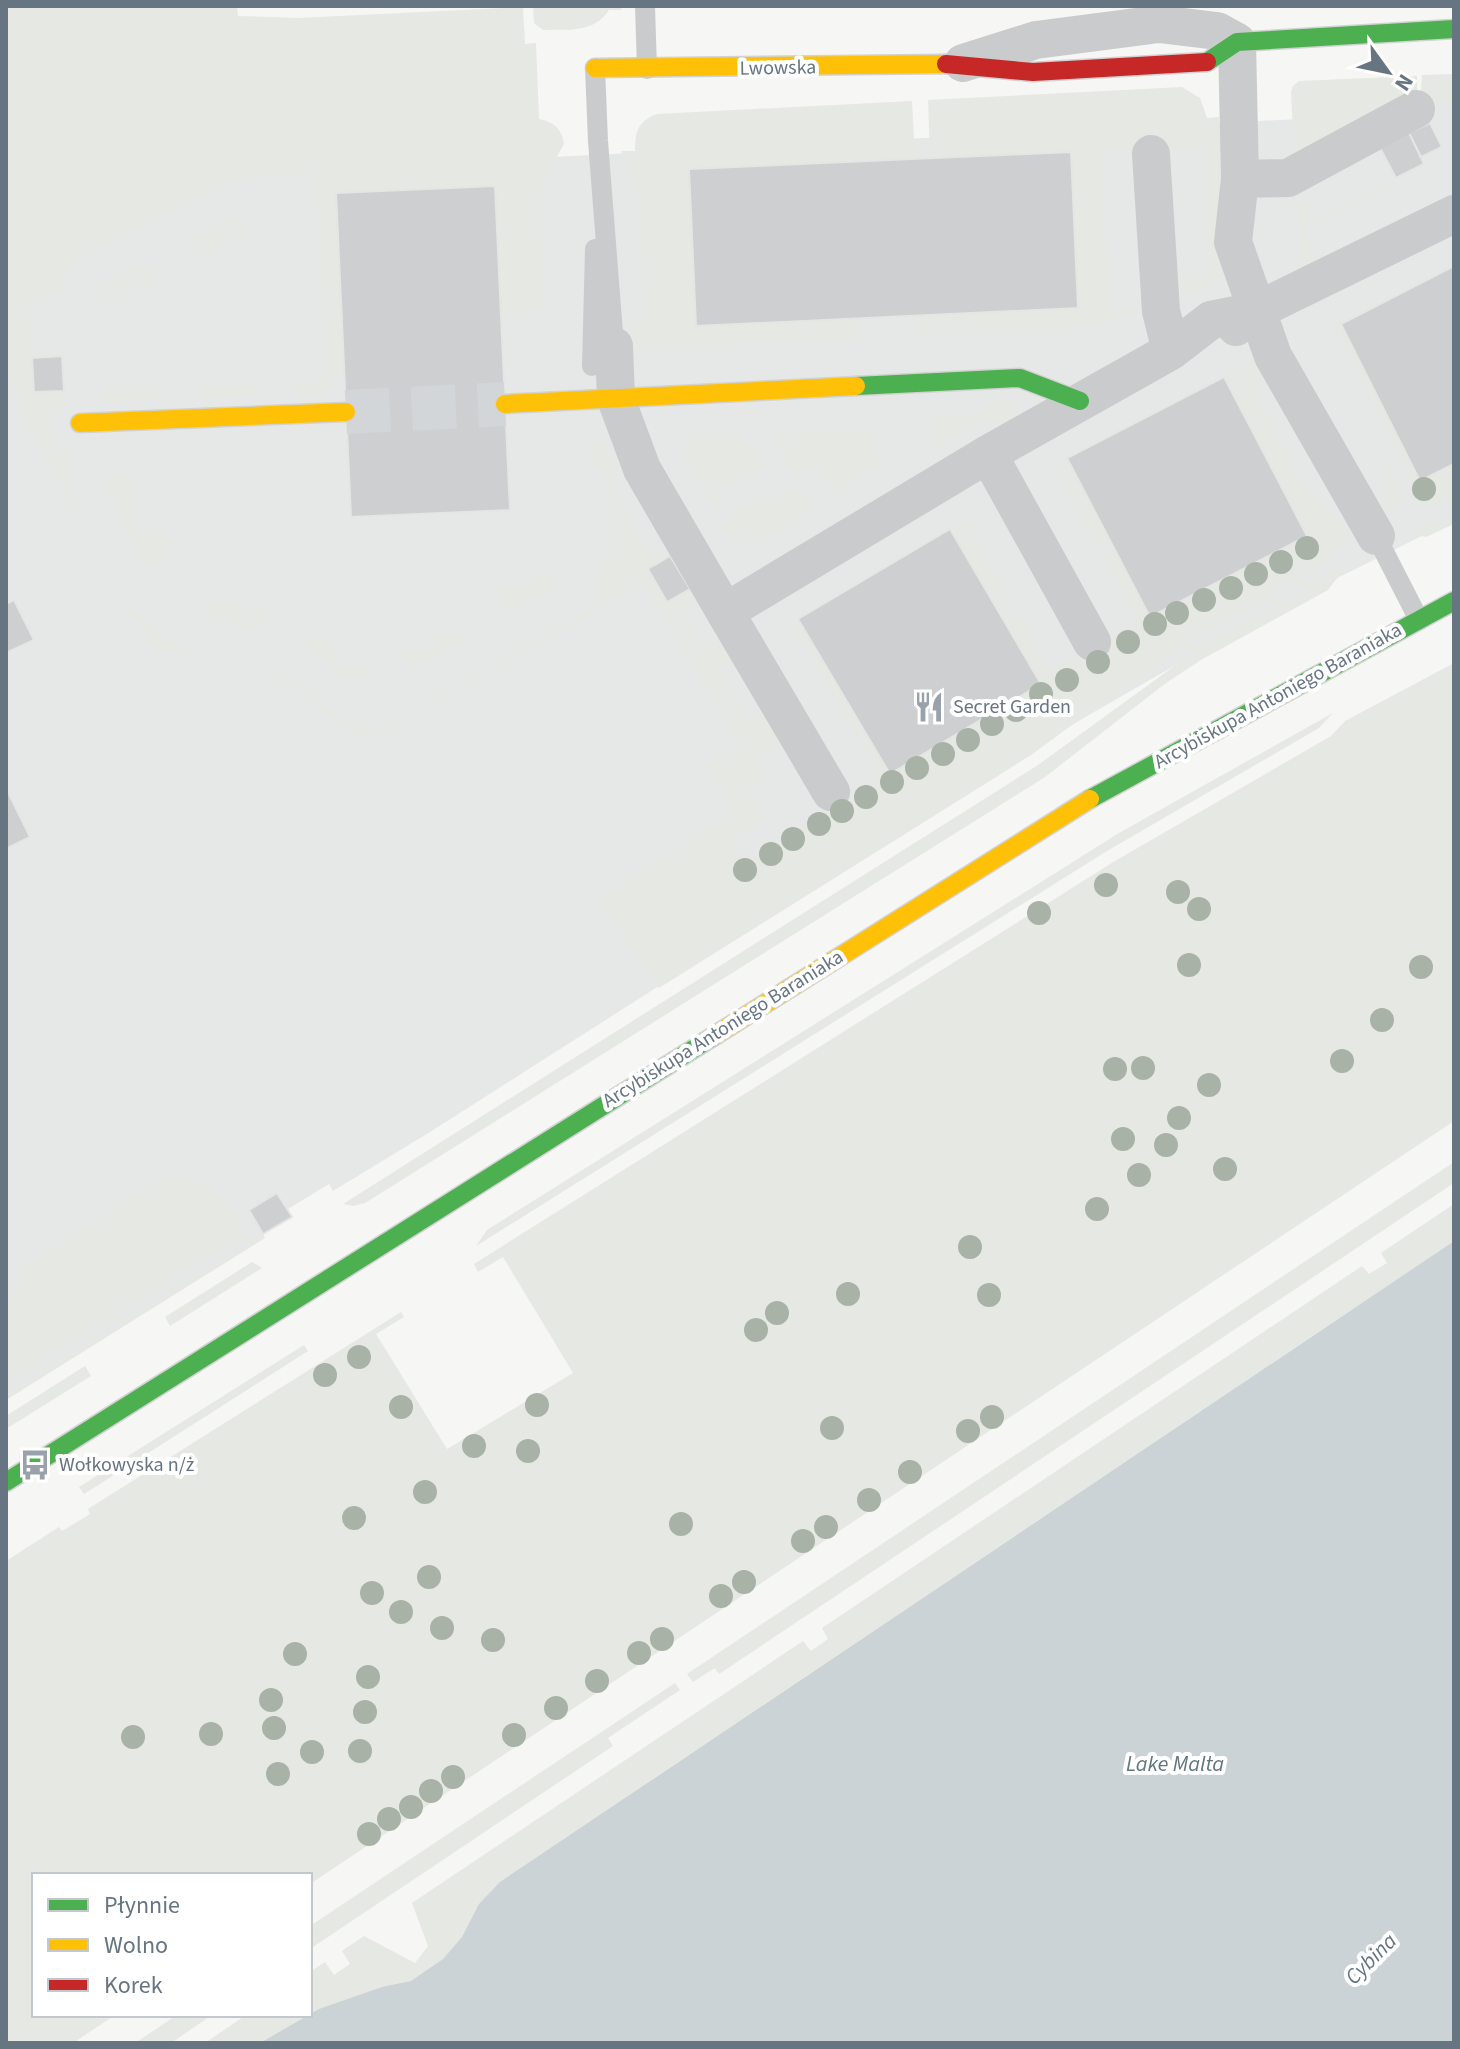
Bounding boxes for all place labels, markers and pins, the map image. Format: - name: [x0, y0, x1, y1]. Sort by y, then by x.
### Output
- restaurant icon: Secret Garden: [912, 690, 946, 724]
- place label: Secret Garden: [953, 693, 1071, 721]
- bus stop icon: Wołkowyska n/ż: [18, 1448, 52, 1482]
- place label: Wołkowyska n/ż: [59, 1451, 194, 1479]

